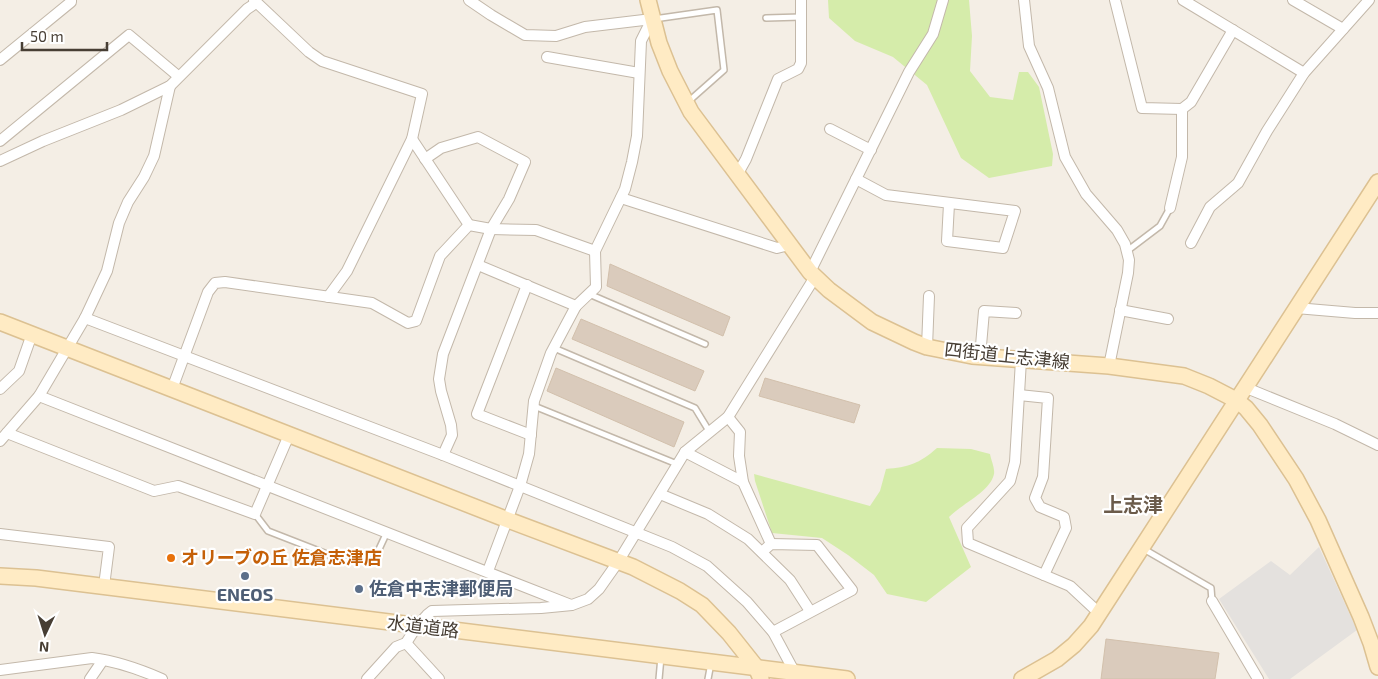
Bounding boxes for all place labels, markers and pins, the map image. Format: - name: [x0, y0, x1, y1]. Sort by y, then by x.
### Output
- place label: オリーブの丘 佐倉志津店: [181, 546, 382, 568]
- marker: オリーブの丘 佐倉志津店: [165, 552, 177, 564]
- marker: ENEOS: [239, 570, 251, 582]
- place label: 佐倉中志津郵便局: [369, 577, 513, 599]
- place label: ENEOS: [217, 583, 273, 605]
- marker: 佐倉中志津郵便局: [353, 583, 365, 595]

